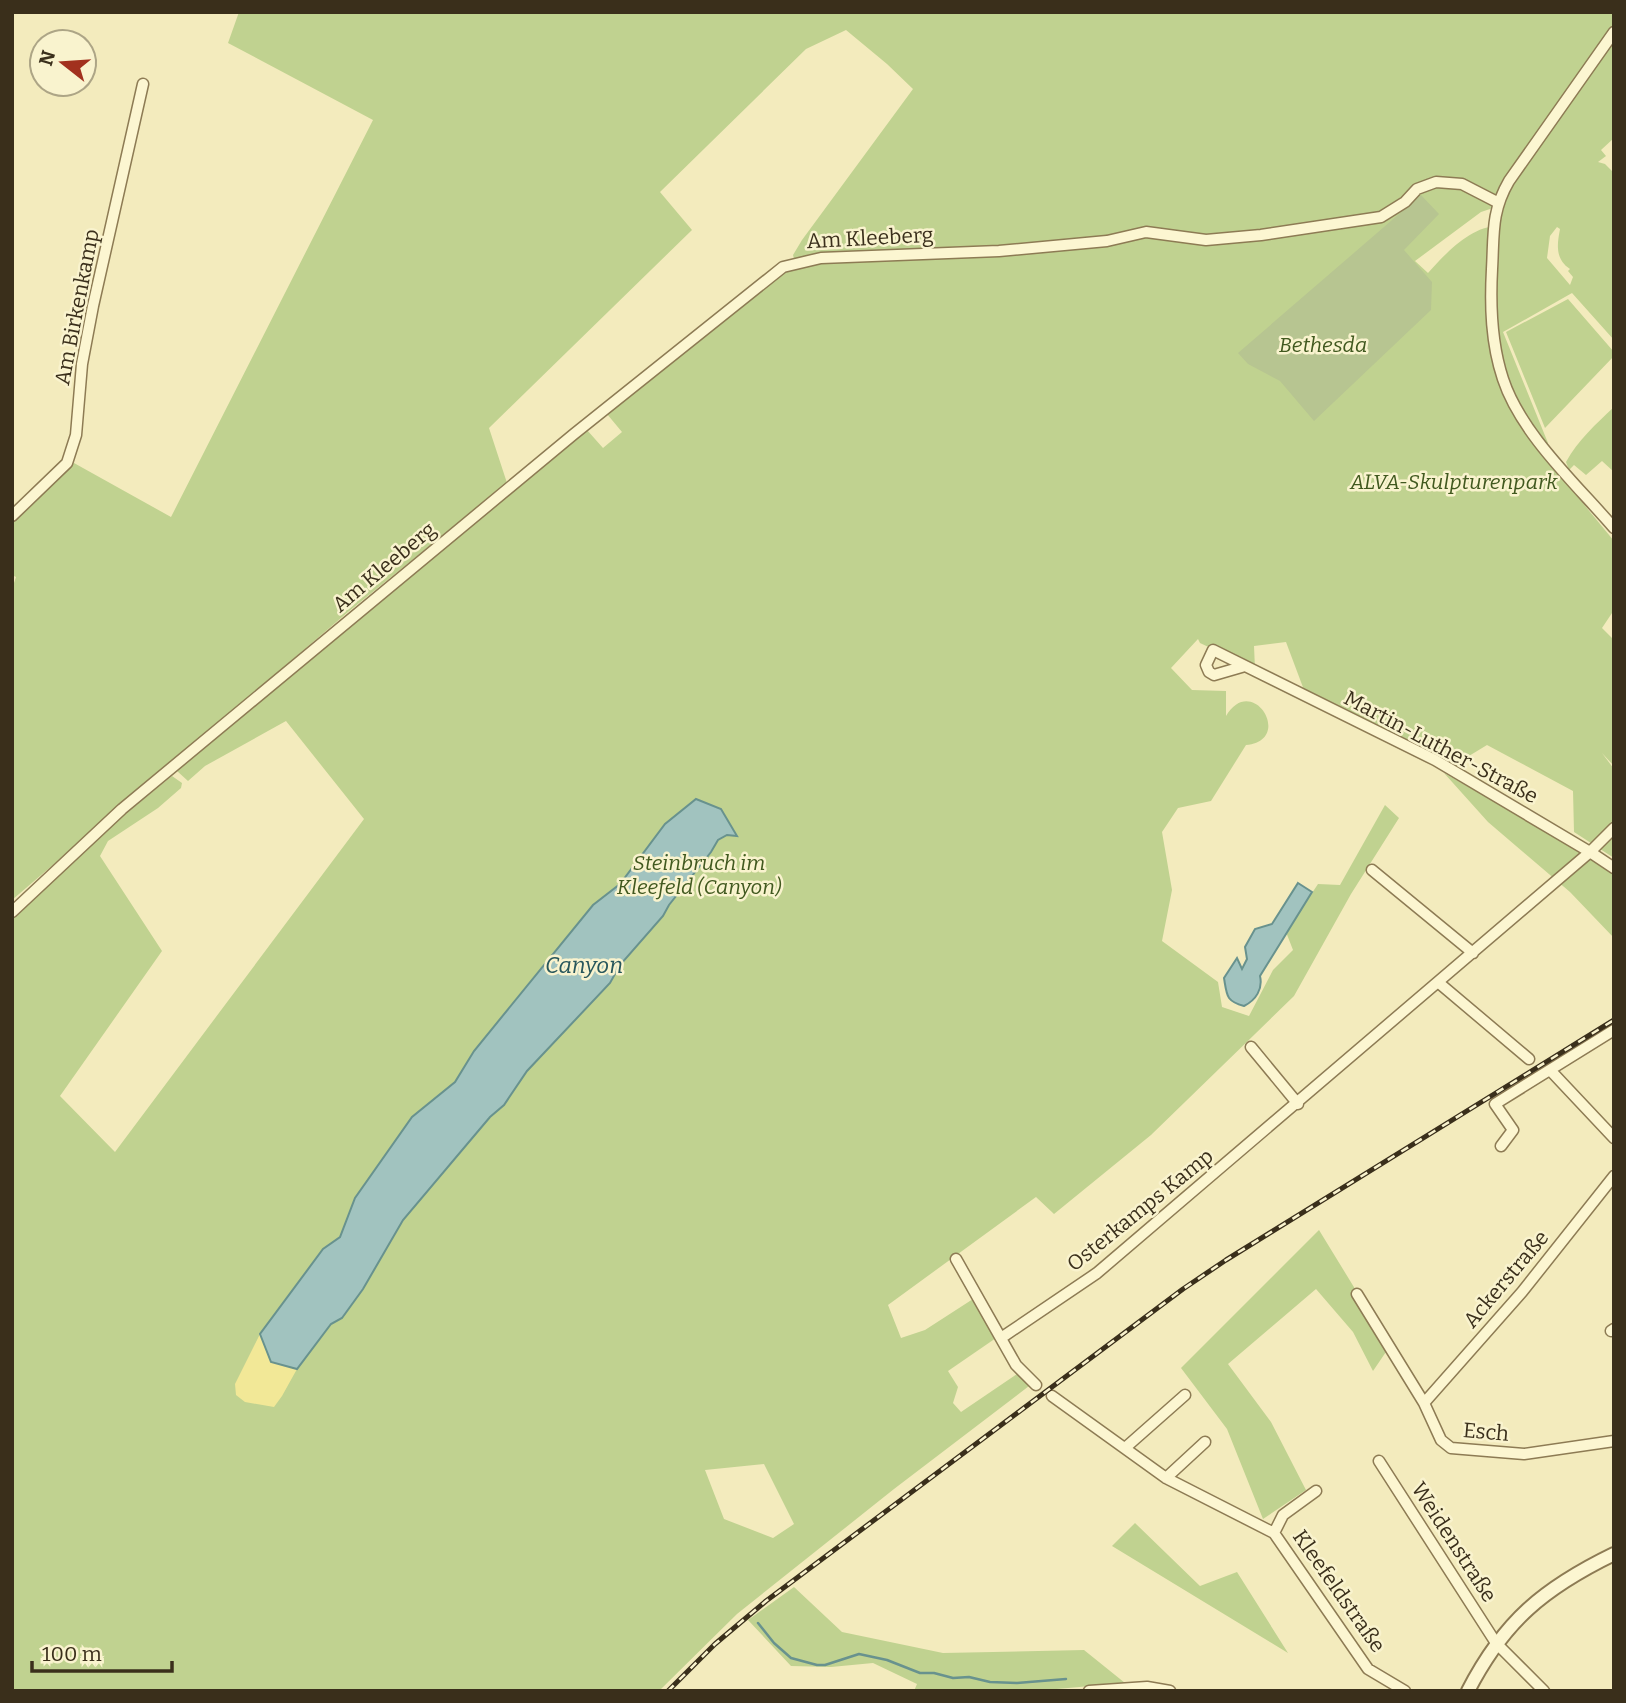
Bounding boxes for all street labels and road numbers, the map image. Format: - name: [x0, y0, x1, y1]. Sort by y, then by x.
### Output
- street label: Am Kleeberg: [806, 222, 934, 254]
- street label: Am Birkenkamp: [49, 227, 105, 387]
- street label: Am Kleeberg: [327, 516, 441, 618]
- street label: Martin-Luther-Straße: [1340, 685, 1542, 809]
- street label: Osterkamps Kamp: [1062, 1143, 1218, 1277]
- street label: Ackerstraße: [1458, 1225, 1554, 1333]
- street label: Esch: [1462, 1417, 1510, 1447]
- street label: Weidenstraße: [1406, 1477, 1502, 1607]
- street label: Kleefeldstraße: [1287, 1525, 1391, 1657]

